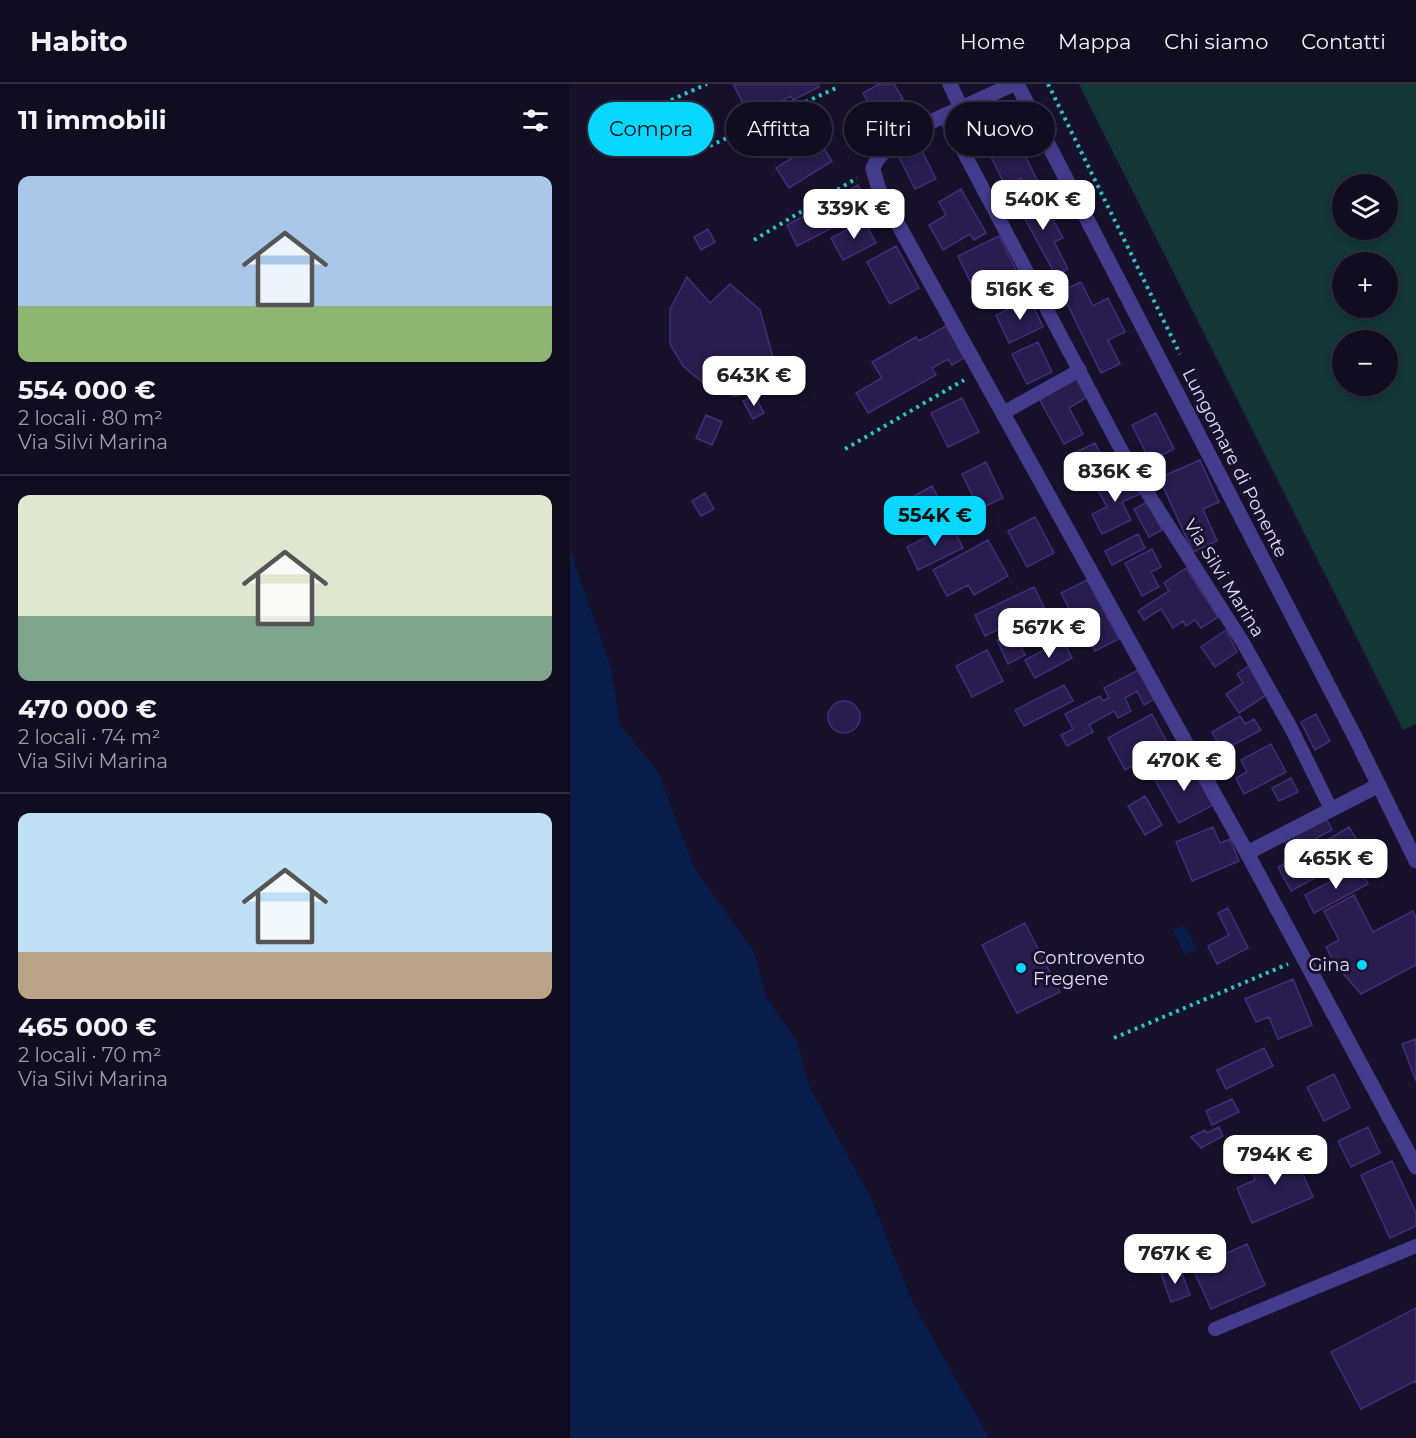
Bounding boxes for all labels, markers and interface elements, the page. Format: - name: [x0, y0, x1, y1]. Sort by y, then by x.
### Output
- text: Habito: [30, 24, 128, 58]
- text: Home: [960, 29, 1025, 54]
- text: Mappa: [1058, 29, 1131, 54]
- text: Chi siamo: [1164, 29, 1268, 54]
- text: Contatti: [1301, 29, 1386, 54]
- chip: Compra: [588, 102, 714, 156]
- chip: Affitta: [726, 102, 832, 156]
- chip: Filtri: [844, 102, 933, 156]
- chip: Nuovo: [945, 102, 1055, 156]
- text: 11 immobili: [18, 104, 167, 136]
- icon: filters: [519, 104, 552, 137]
- map controls: [1332, 174, 1398, 396]
- button: layers: [1332, 174, 1398, 240]
- pin: 540K €: [994, 180, 1092, 231]
- text: 540K €: [1005, 187, 1081, 211]
- pin: 339K €: [805, 189, 903, 240]
- text: 339K €: [818, 196, 891, 220]
- icon: home: [231, 215, 339, 323]
- button: +: [1332, 252, 1398, 318]
- pin: 516K €: [971, 270, 1069, 321]
- text: 516K €: [985, 277, 1055, 301]
- button: −: [1332, 330, 1398, 396]
- pin: 643K €: [705, 356, 803, 407]
- text: 643K €: [717, 363, 791, 387]
- street label: Lungomare di Ponente: [1178, 365, 1292, 561]
- text: 554 000 €: [18, 374, 156, 406]
- text: 2 locali · 80 m²: [18, 406, 163, 430]
- text: Via Silvi Marina: [18, 430, 168, 454]
- pin: 836K €: [1066, 452, 1164, 503]
- text: 836K €: [1078, 459, 1152, 483]
- pin: 554K €: [886, 496, 984, 547]
- text: 554K €: [898, 503, 972, 527]
- street label: Via Silvi Marina: [1179, 515, 1269, 641]
- icon: home: [231, 534, 339, 642]
- pin: 567K €: [1000, 608, 1098, 659]
- text: 567K €: [1012, 615, 1086, 639]
- text: 470 000 €: [18, 693, 157, 725]
- text: 2 locali · 74 m²: [18, 725, 161, 749]
- pin: 470K €: [1135, 741, 1233, 792]
- text: 470K €: [1146, 748, 1222, 772]
- text: Via Silvi Marina: [18, 749, 168, 773]
- pin: 465K €: [1287, 839, 1385, 890]
- text: 465K €: [1298, 846, 1374, 870]
- icon: home: [231, 852, 339, 960]
- place label: Controvento Fregene: [1033, 947, 1145, 990]
- place label: Gina: [1308, 954, 1350, 976]
- marker: Gina: [1355, 958, 1369, 972]
- marker: Controvento Fregene: [1014, 961, 1028, 975]
- text: 465 000 €: [18, 1011, 157, 1043]
- text: 2 locali · 70 m²: [18, 1043, 162, 1067]
- text: Via Silvi Marina: [18, 1067, 168, 1091]
- pin: 794K €: [1226, 1135, 1324, 1186]
- text: 794K €: [1237, 1142, 1313, 1166]
- pin: 767K €: [1126, 1234, 1224, 1285]
- text: 767K €: [1138, 1241, 1212, 1265]

